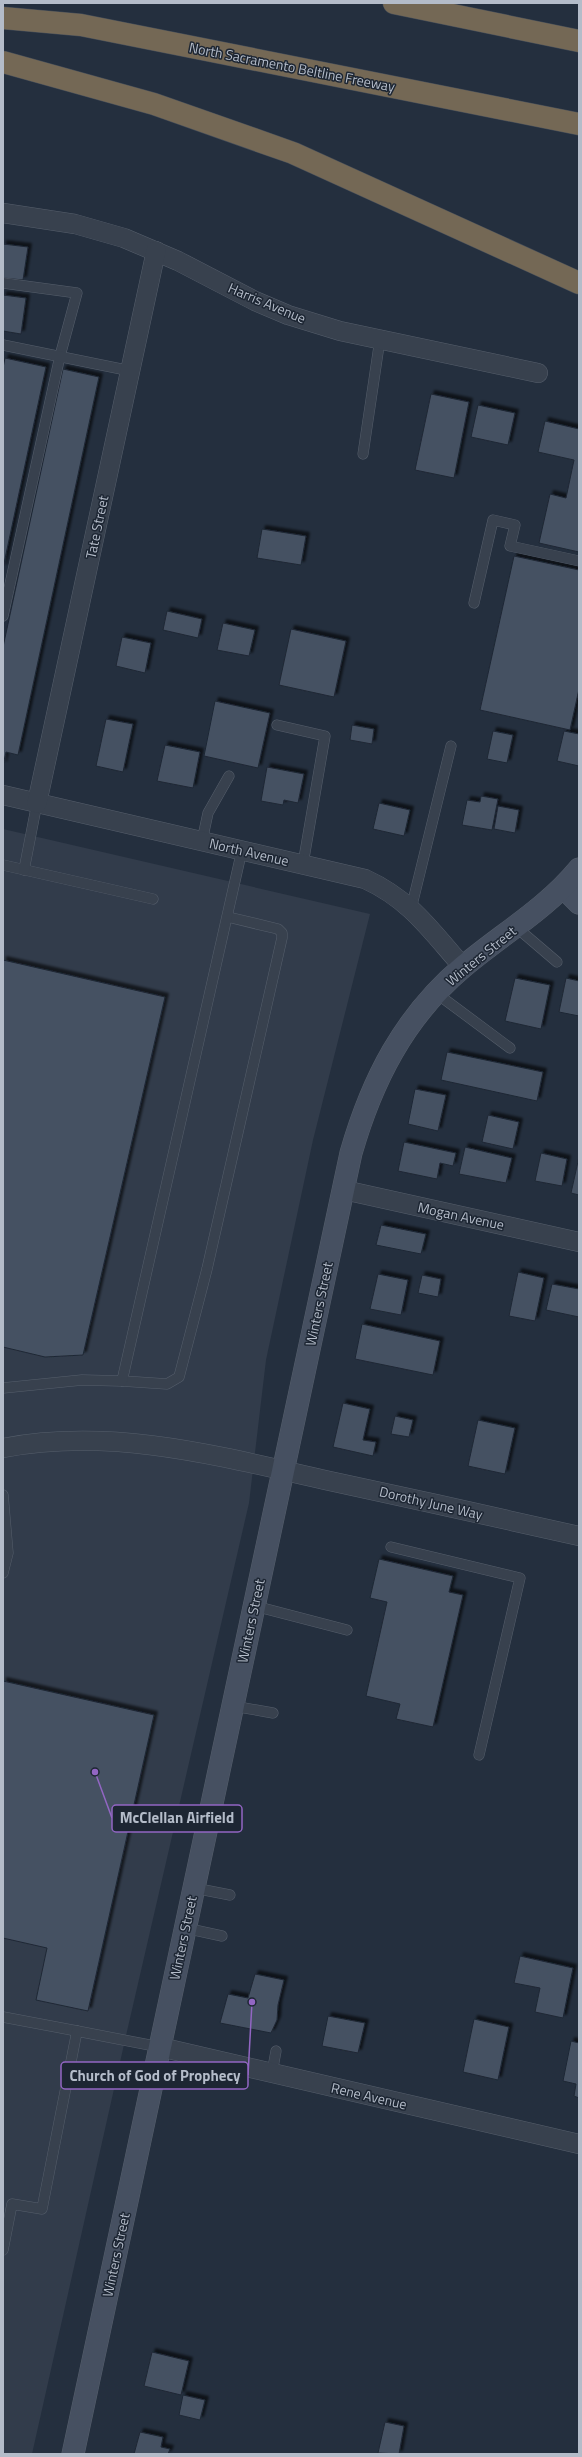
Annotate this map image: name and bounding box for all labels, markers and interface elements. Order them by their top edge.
street label: North Sacramento Beltline Freeway [187,36,397,97]
street label: Harris Avenue [225,277,309,328]
street label: Tate Street [80,493,113,561]
street label: North Avenue [207,832,291,871]
street label: Winters Street [441,921,521,991]
street label: Mogan Avenue [416,1196,506,1235]
street label: Winters Street [299,1260,338,1348]
street label: Dorothy June Way [377,1480,485,1525]
street label: Winters Street [231,1577,270,1665]
callout: McClellan Airfield [112,1805,242,1832]
text: McClellan Airfield [120,1806,234,1829]
street label: Winters Street [163,1894,202,1982]
callout: Church of God of Prophecy [61,2062,248,2089]
text: Church of God of Prophecy [69,2064,241,2087]
street label: Rene Avenue [329,2077,409,2114]
street label: Winters Street [96,2211,135,2299]

